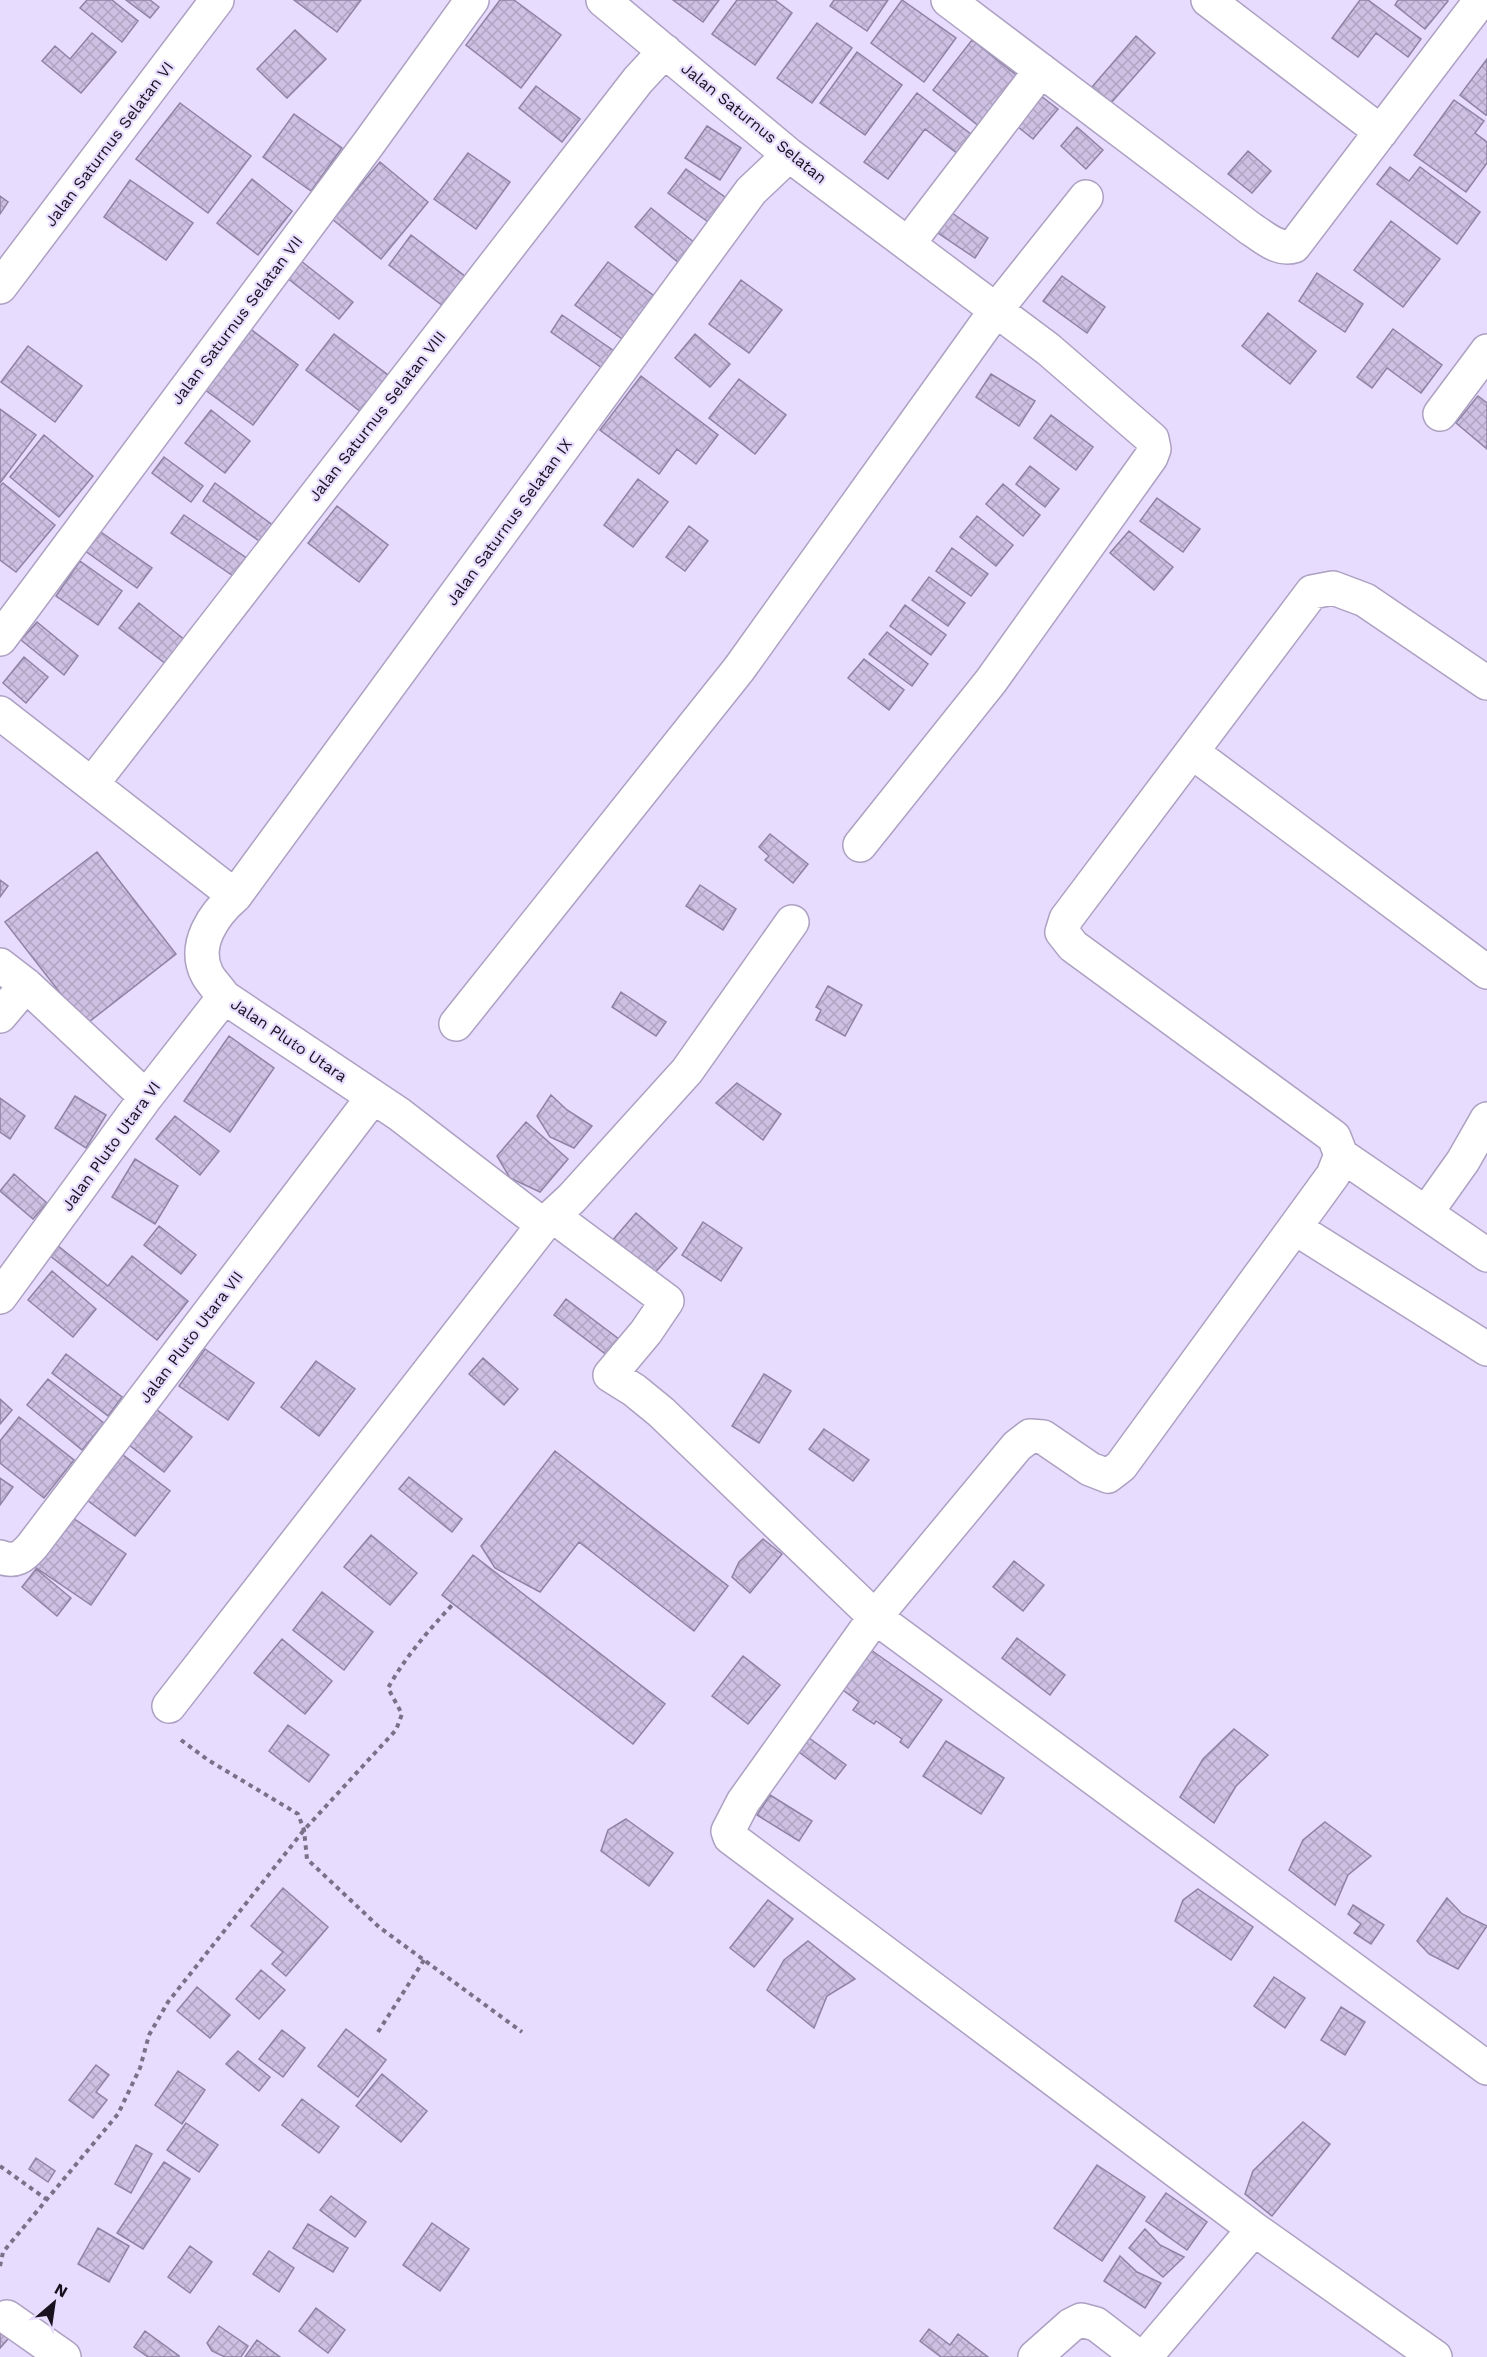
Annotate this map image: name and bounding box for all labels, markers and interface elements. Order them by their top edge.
street label: Jalan Saturnus Selatan VI [41,58,177,230]
street label: Jalan Saturnus Selatan [677,58,831,188]
street label: Jalan Saturnus Selatan VII [167,232,307,408]
street label: Jalan Saturnus Selatan VIII [305,327,449,505]
street label: Jalan Saturnus Selatan IX [442,435,576,609]
street label: Jalan Pluto Utara [227,994,351,1086]
street label: Jalan Pluto Utara VI [58,1078,164,1214]
street label: Jalan Pluto Utara VII [135,1267,247,1407]
north arrow [24,2273,84,2333]
text: N [51,2279,71,2302]

